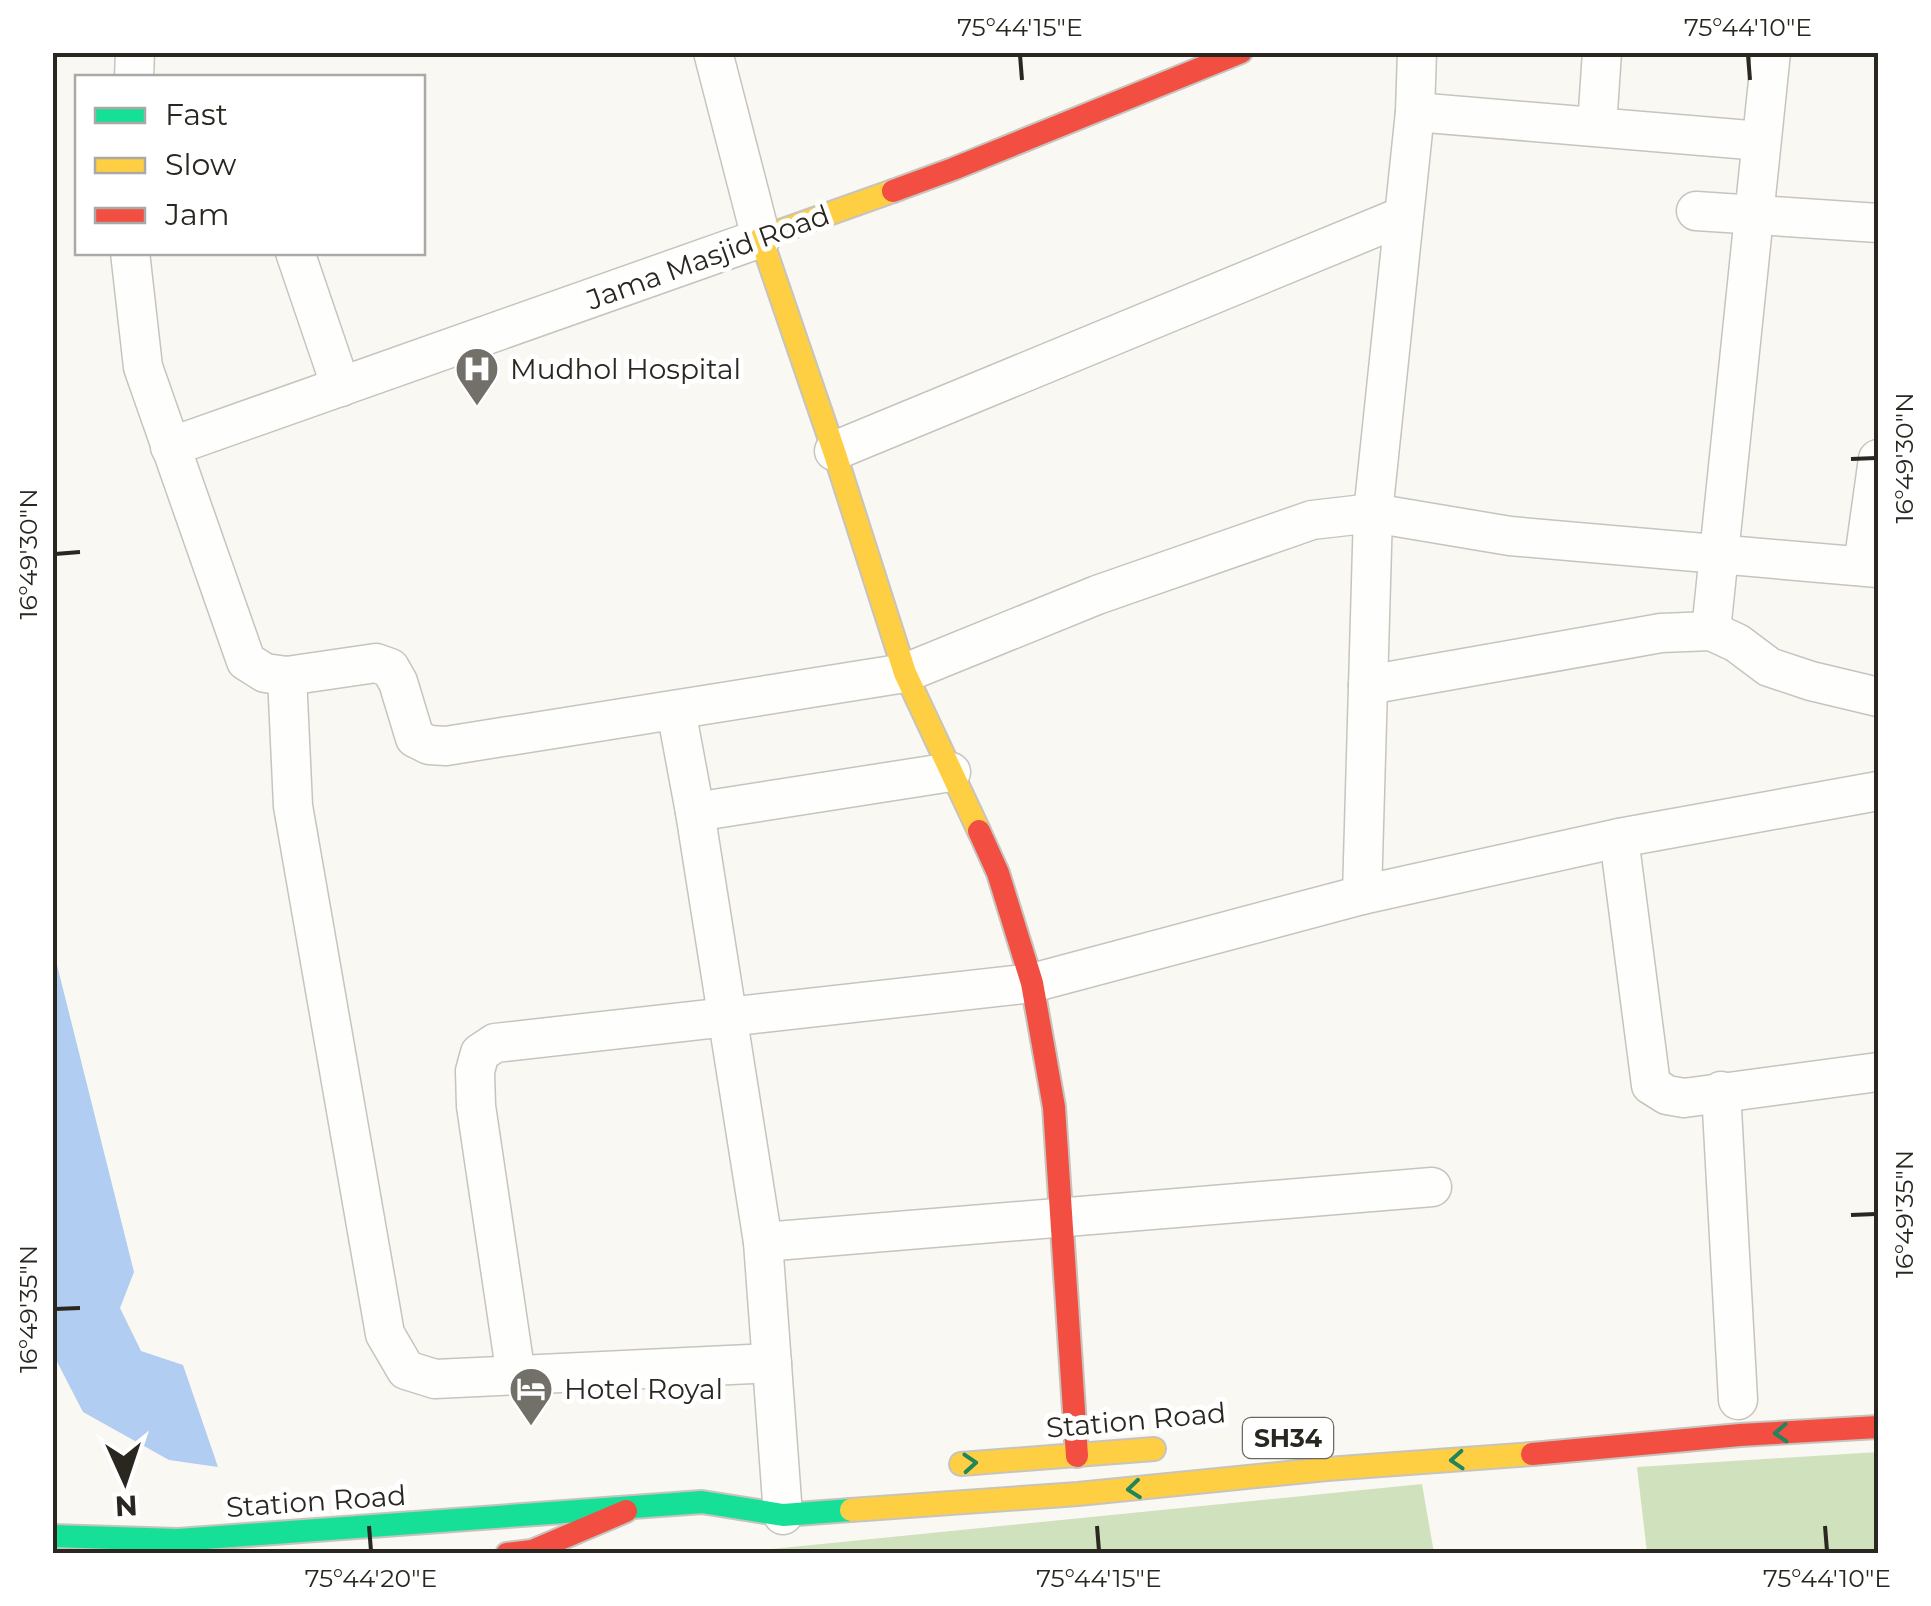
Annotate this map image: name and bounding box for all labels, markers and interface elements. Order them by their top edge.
text: 75°44'15"E [957,12,1083,42]
text: 75°44'10"E [1684,12,1812,42]
legend [75,75,425,255]
text: Fast [165,96,228,133]
text: Slow [165,146,237,183]
text: Jam [164,196,230,233]
street label: Jama Masjid Road [581,197,834,317]
hospital icon: Mudhol Hospital [454,346,500,407]
place label: Mudhol Hospital [510,352,741,386]
text: 16°49'30"N [1889,393,1919,523]
text: 16°49'30"N [13,489,43,619]
text: 16°49'35"N [1889,1150,1919,1278]
text: 16°49'35"N [13,1245,43,1373]
hotel icon: Hotel Royal [508,1366,554,1427]
place label: Hotel Royal [564,1372,723,1406]
street label: Station Road [1045,1395,1227,1445]
road number: SH34 [1243,1418,1333,1458]
one-way arrow [1773,1422,1789,1443]
north arrow [75,1431,175,1531]
one-way arrow [1449,1448,1465,1470]
one-way arrow [963,1453,979,1475]
one-way arrow [1125,1477,1141,1499]
street label: Station Road [225,1478,407,1524]
text: N [114,1488,138,1524]
text: 75°44'20"E [305,1563,437,1593]
text: 75°44'15"E [1036,1563,1162,1593]
text: 75°44'10"E [1763,1563,1891,1593]

